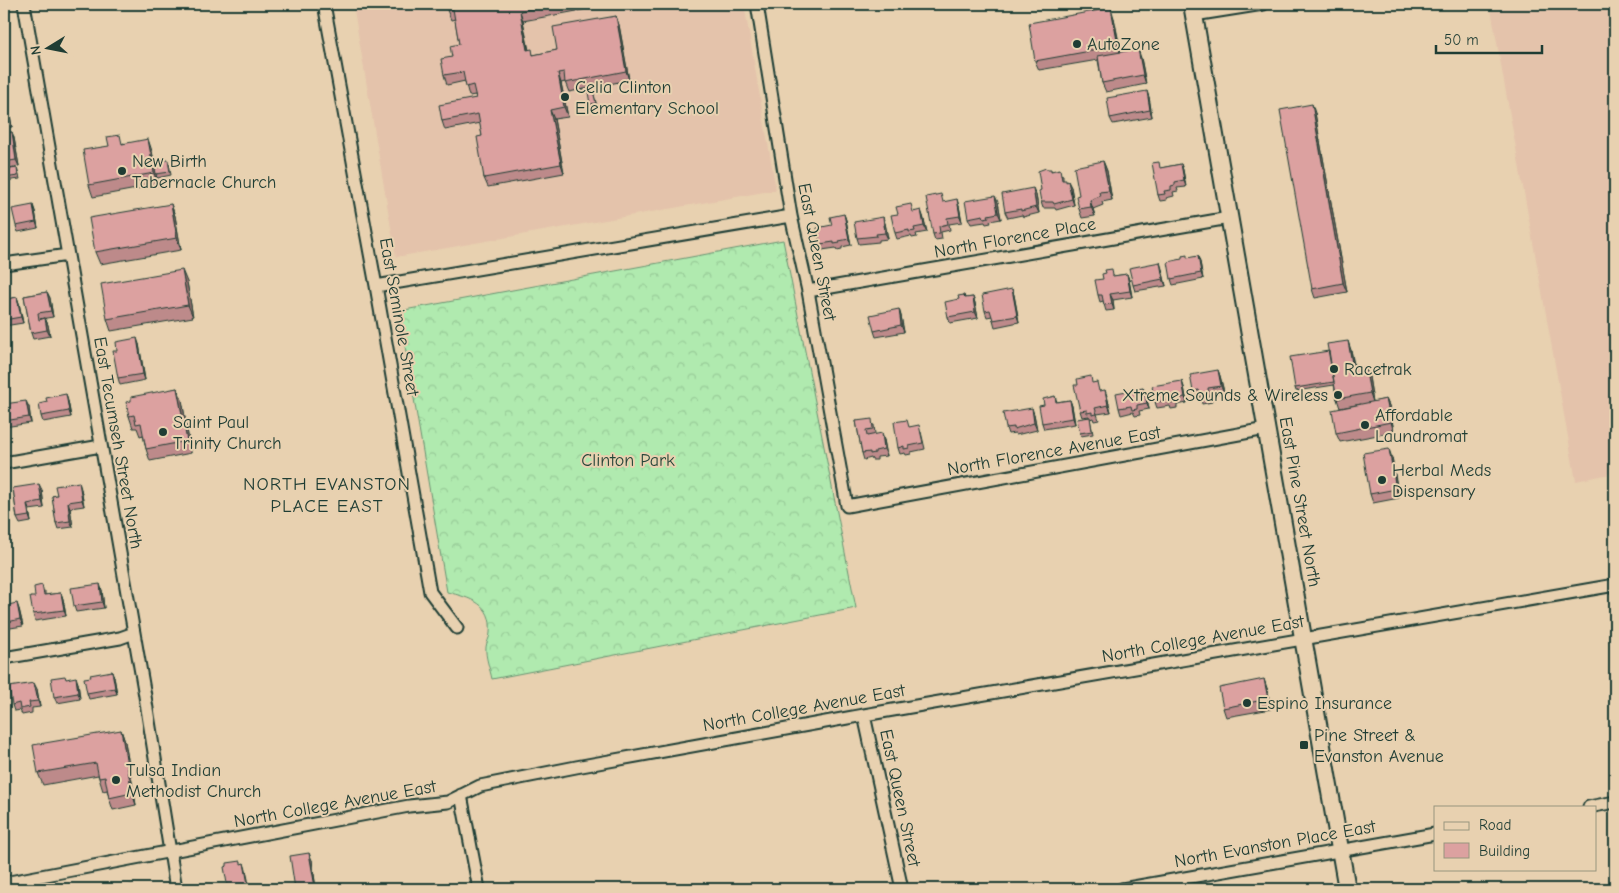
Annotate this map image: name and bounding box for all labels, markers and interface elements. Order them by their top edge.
north arrow [22,22,72,72]
scale bar [1436,22,1543,54]
text: 50 m [1444,31,1479,49]
place label: AutoZone [1087,34,1160,55]
marker: AutoZone [1071,38,1083,50]
text: N [27,44,45,56]
place label: Celia Clinton Elementary School [575,77,719,119]
marker: Celia Clinton Elementary School [559,91,571,103]
place label: New Birth Tabernacle Church [132,151,277,193]
marker: New Birth Tabernacle Church [116,165,128,177]
street label: East Queen Street [793,181,841,323]
street label: North Florence Place [933,213,1097,263]
street label: East Seminole Street [375,236,423,399]
street label: East Tecumseh Street North [89,335,147,551]
place label: Racetrak [1344,359,1412,380]
marker: Racetrak [1328,363,1340,375]
place label: Xtreme Sounds & Wireless [1122,385,1328,406]
marker: Xtreme Sounds & Wireless [1332,389,1344,401]
place label: Affordable Laundromat [1375,405,1468,447]
place label: Saint Paul Trinity Church [173,412,282,454]
street label: East Pine Street North [1275,415,1325,589]
marker: Affordable Laundromat [1359,419,1371,431]
street label: North Florence Avenue East [946,422,1163,480]
marker: Saint Paul Trinity Church [157,426,169,438]
park label: Clinton Park [581,450,675,471]
place label: Herbal Meds Dispensary [1392,460,1491,502]
district label: NORTH EVANSTON PLACE EAST [243,473,411,517]
marker: Herbal Meds Dispensary [1376,474,1388,486]
street label: North College Avenue East [1100,611,1307,667]
street label: North College Avenue East [701,680,908,736]
place label: Espino Insurance [1257,693,1392,714]
marker: Espino Insurance [1241,697,1253,709]
place label: Pine Street & Evanston Avenue [1314,725,1444,767]
street label: East Queen Street [875,727,925,869]
marker: Pine Street & Evanston Avenue [1298,739,1310,751]
place label: Tulsa Indian Methodist Church [126,760,262,802]
marker: Tulsa Indian Methodist Church [110,774,122,786]
street label: North College Avenue East [232,776,439,832]
legend [1434,806,1596,870]
street label: North Evanston Place East [1173,816,1378,872]
text: Road [1479,816,1511,834]
text: Building [1479,842,1530,860]

